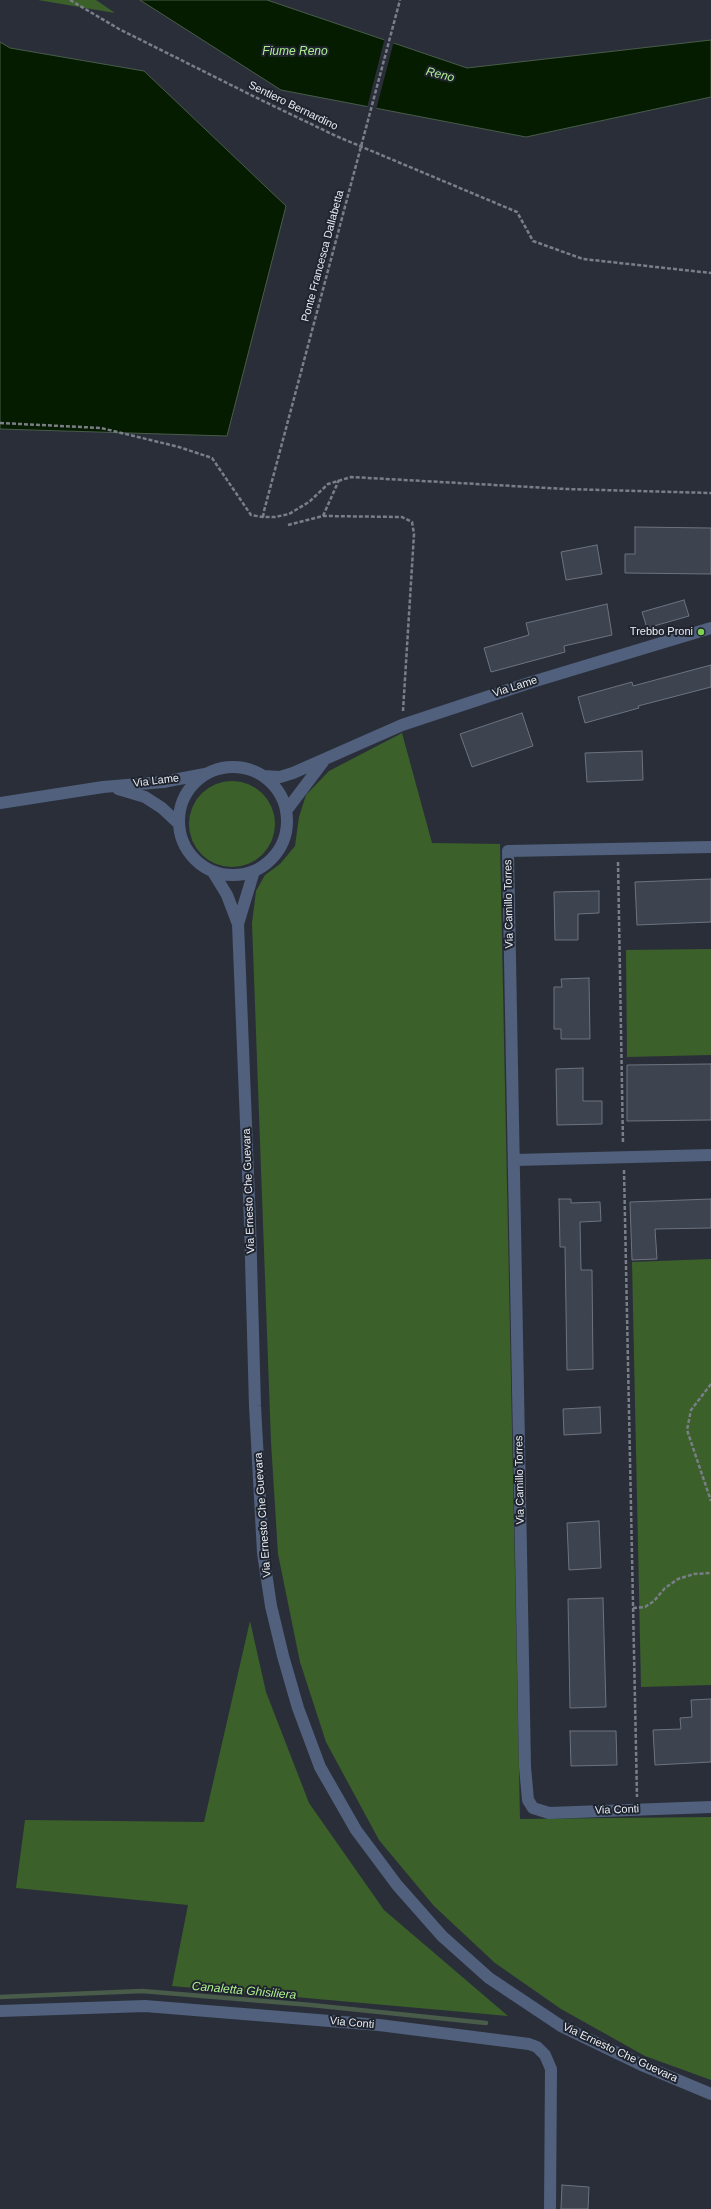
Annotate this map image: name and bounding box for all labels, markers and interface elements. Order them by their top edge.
water label: Fiume Reno [262,45,328,59]
water label: Reno [424,65,456,85]
street label: Sentiero Bernardino [246,79,340,133]
street label: Ponte Francesca Dallabetta [299,189,347,323]
place label: Trebbo Proni [630,625,693,639]
marker: Trebbo Proni [696,627,706,637]
street label: Via Lame [491,674,539,700]
street label: Via Lame [132,772,180,790]
street label: Via Camillo Torres [502,859,516,949]
street label: Via Ernesto Che Guevara [240,1128,258,1254]
street label: Via Camillo Torres [513,1435,527,1525]
street label: Via Ernesto Che Guevara [252,1452,274,1578]
street label: Via Conti [595,1803,639,1817]
water label: Canaletta Ghisiliera [191,1979,297,2003]
street label: Via Conti [329,2014,375,2032]
street label: Via Ernesto Che Guevara [561,2021,679,2085]

